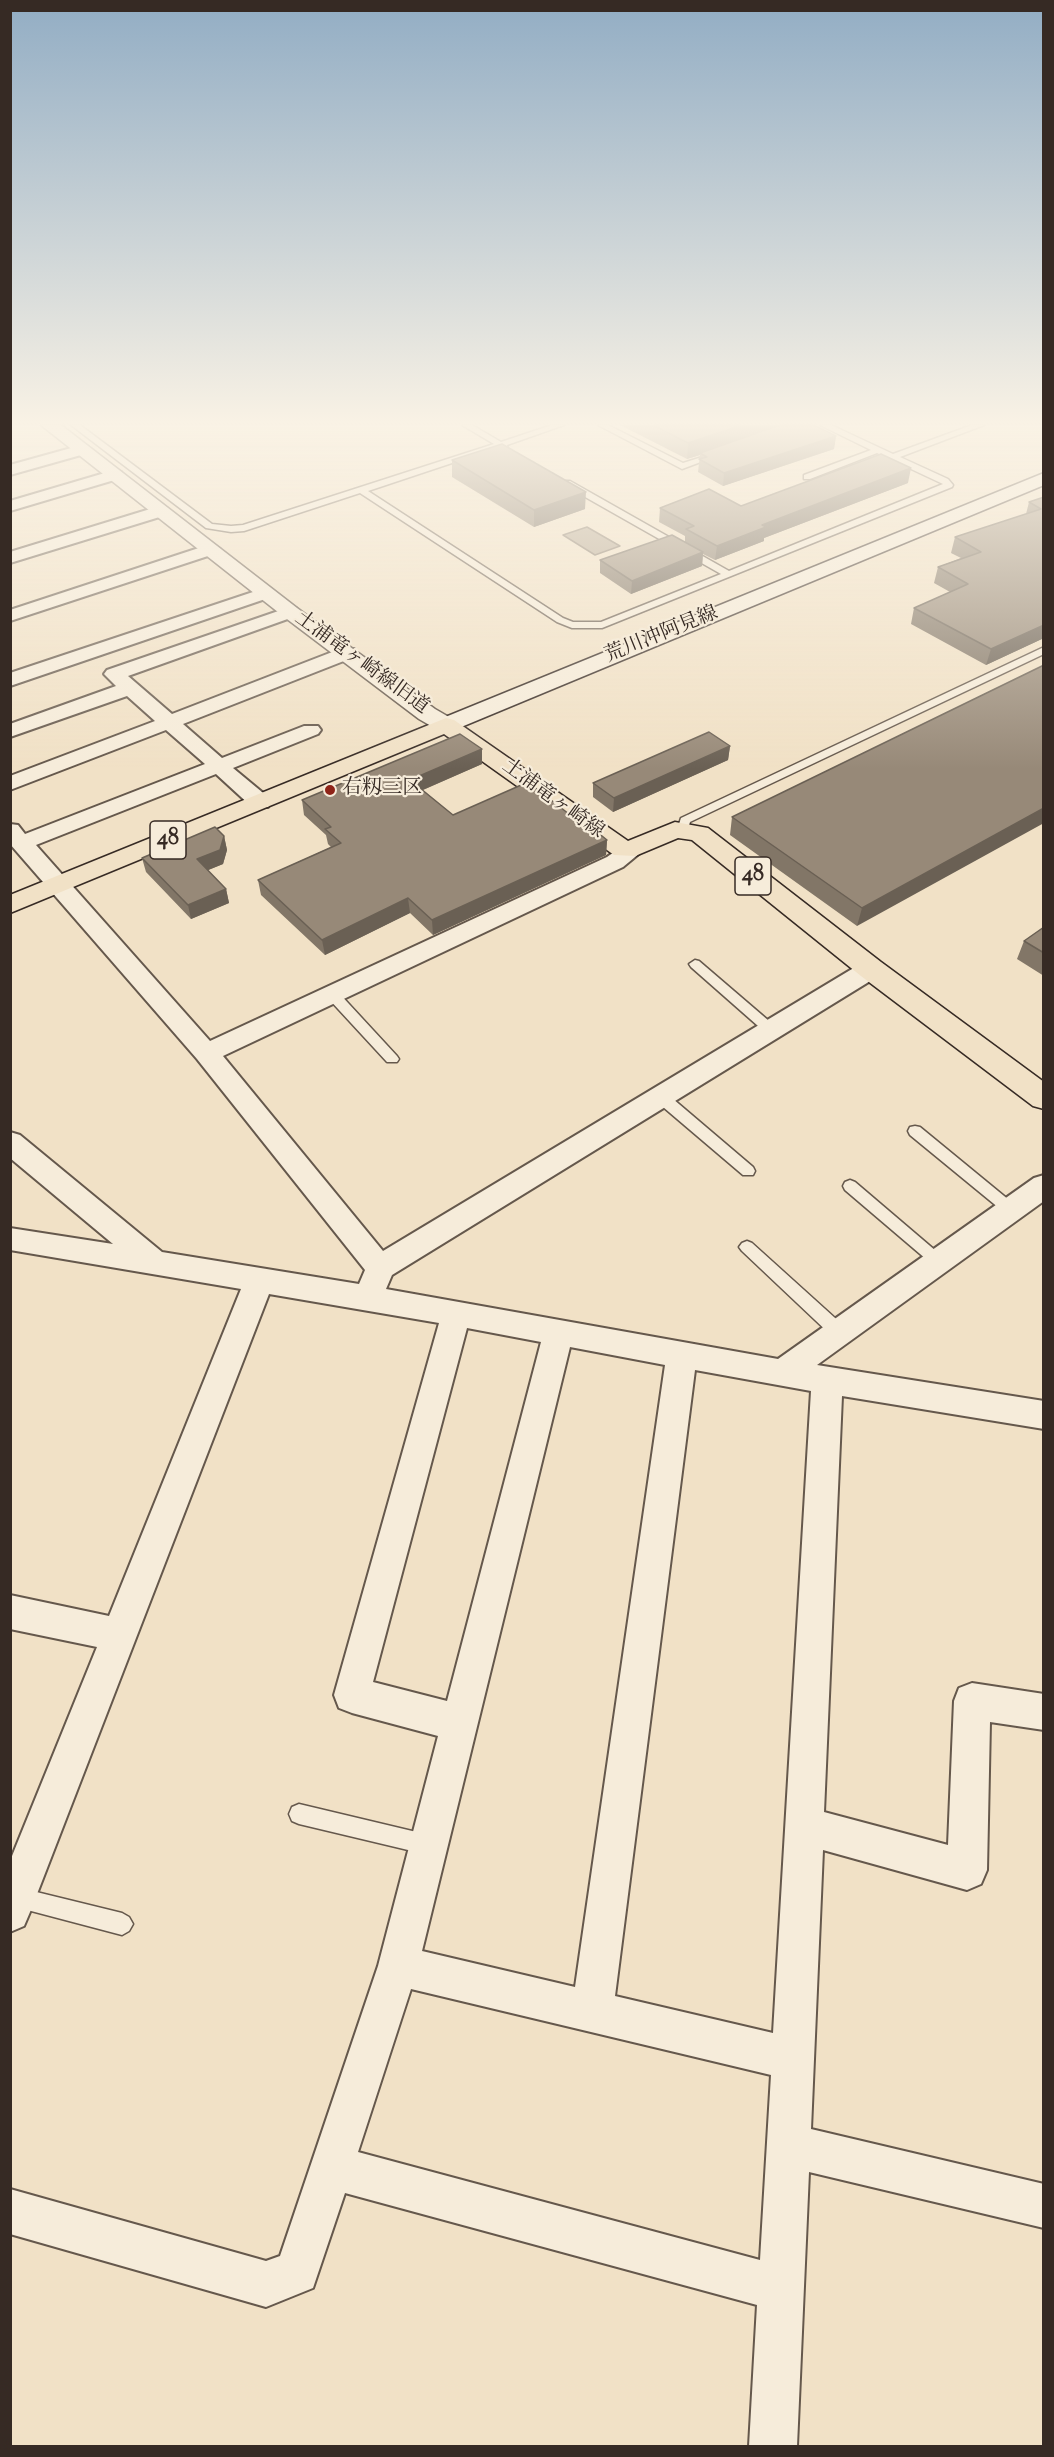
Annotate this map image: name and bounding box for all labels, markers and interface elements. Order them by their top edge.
street label: 荒川沖阿見線 [602,602,722,670]
street label: 土浦竜ヶ崎線旧道 [289,607,433,721]
street label: 土浦竜ヶ崎線 [496,755,608,845]
place label: 右籾三区 [342,778,422,802]
marker: 右籾三区 [323,783,337,797]
road number: 48 [150,821,186,859]
road number: 48 [735,857,771,895]

